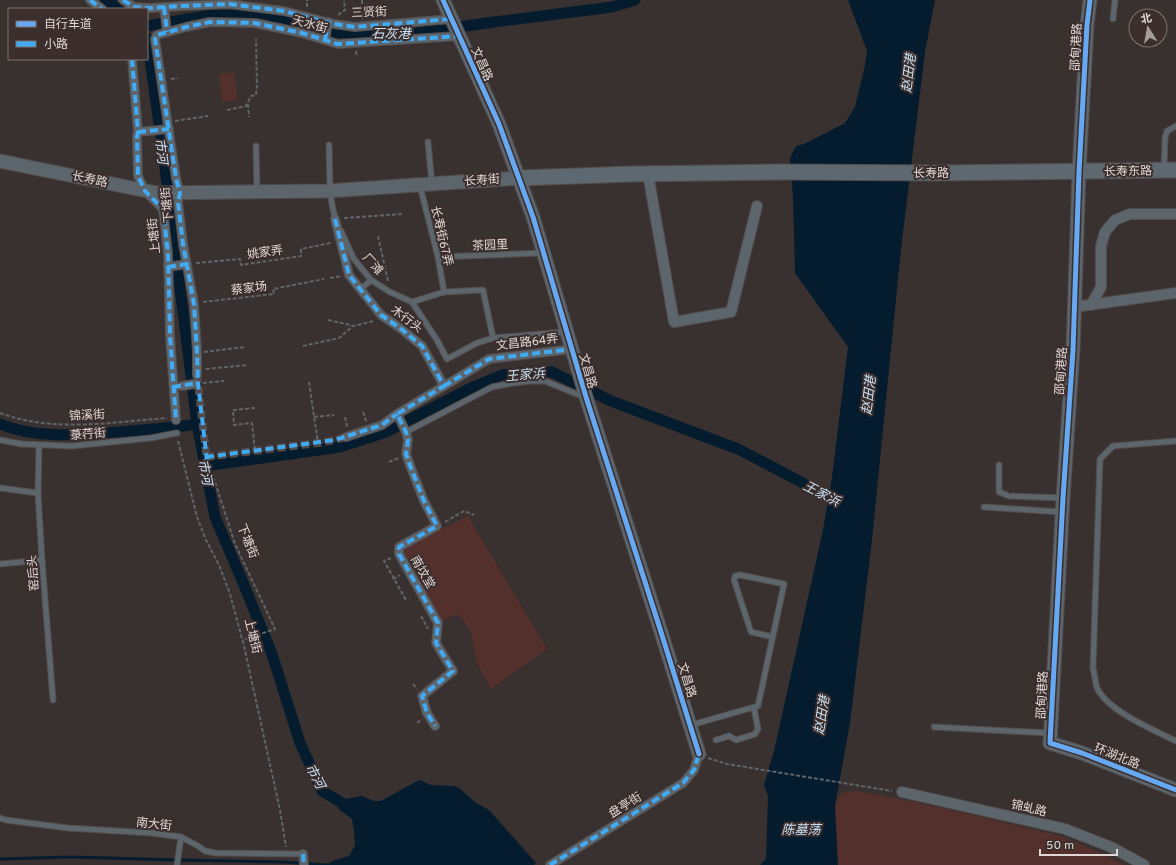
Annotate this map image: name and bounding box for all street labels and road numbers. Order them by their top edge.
street label: 三贤街 [351,4,387,22]
street label: 天水街 [290,13,329,37]
street label: 邵甸港路 [1068,23,1086,71]
street label: 文昌路 [466,45,496,84]
street label: 长寿东路 [1104,164,1152,180]
street label: 长寿路 [913,166,949,182]
street label: 长寿路 [71,168,109,192]
street label: 长寿街 [464,172,501,190]
street label: 下塘街 [158,186,178,224]
street label: 长寿街67弄 [426,205,456,268]
street label: 上塘街 [145,217,165,255]
street label: 茶园里 [472,237,508,255]
street label: 姚家弄 [246,243,284,263]
street label: 厂滩 [358,250,386,279]
street label: 蔡家场 [230,279,268,299]
street label: 木行头 [387,303,426,337]
street label: 文昌路64弄 [495,331,559,355]
street label: 邵甸港路 [1052,347,1072,396]
street label: 文昌路 [574,352,600,391]
street label: 锦溪街 [69,407,105,425]
street label: 菉荇街 [69,425,107,445]
street label: 下塘街 [233,522,261,561]
street label: 南坟堂 [406,553,438,592]
street label: 窑后头 [25,554,43,591]
street label: 上塘街 [240,617,264,656]
street label: 文昌路 [673,661,699,700]
street label: 邵甸港路 [1034,671,1052,719]
street label: 环湖北路 [1091,741,1142,773]
street label: 盘亭街 [606,790,645,822]
street label: 锦虬路 [1009,797,1048,821]
street label: 南大街 [135,815,173,835]

